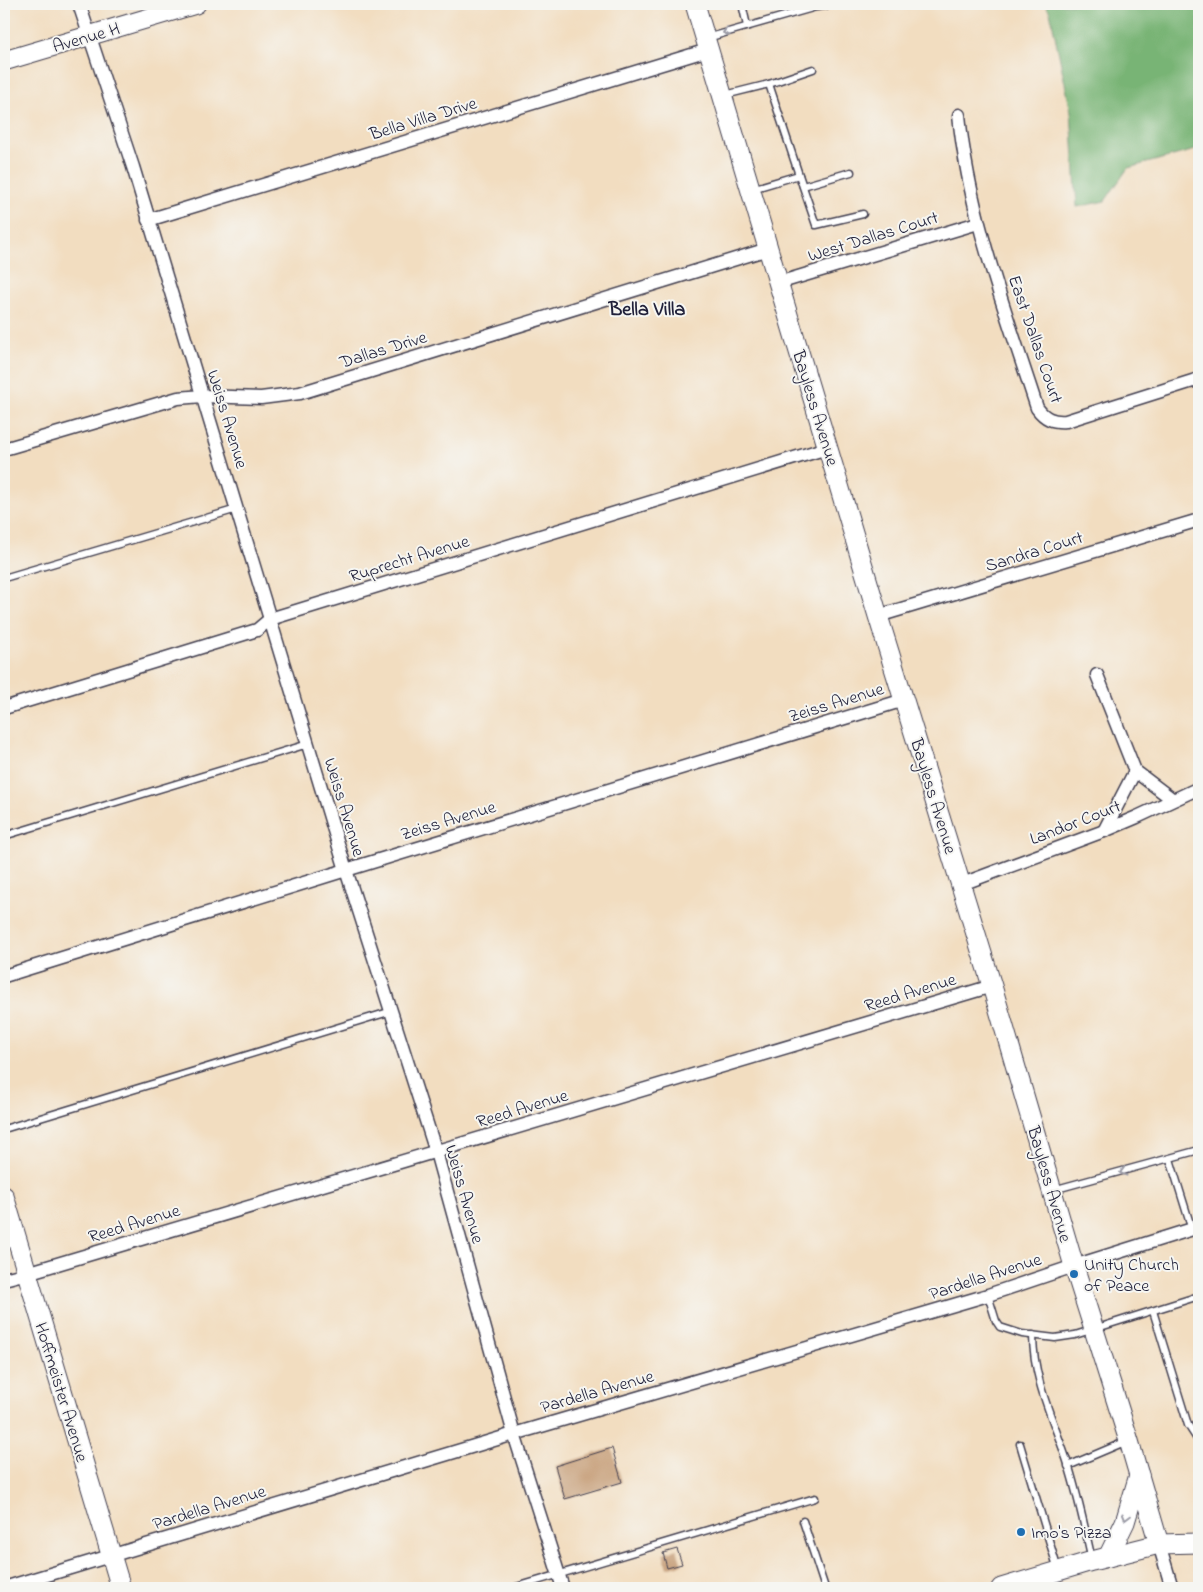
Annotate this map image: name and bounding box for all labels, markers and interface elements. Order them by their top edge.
street label: Avenue H [50,17,123,61]
one-way arrow [722,27,731,37]
street label: Bella Villa Drive [366,91,481,149]
street label: West Dallas Court [805,206,942,270]
street label: East Dallas Court [1000,272,1068,407]
district label: Bella Villa [608,296,685,325]
street label: Dallas Drive [336,325,431,377]
street label: Bayless Avenue [784,347,844,470]
street label: Weiss Avenue [199,367,254,473]
street label: Sandra Court [982,526,1087,580]
street label: Ruprecht Avenue [346,529,474,591]
street label: Zeiss Avenue [786,677,888,731]
street label: Bayless Avenue [902,735,962,858]
street label: Weiss Avenue [316,755,371,861]
street label: Zeiss Avenue [398,795,500,849]
street label: Landor Court [1026,795,1125,853]
street label: Reed Avenue [862,967,960,1020]
street label: Reed Avenue [474,1083,572,1136]
street label: Bayless Avenue [1019,1123,1077,1247]
street label: Weiss Avenue [437,1142,490,1248]
one-way arrow [1120,1166,1128,1176]
street label: Reed Avenue [86,1198,184,1251]
street label: Pardella Avenue [926,1247,1046,1308]
place label: Unity Church of Peace [1084,1253,1179,1300]
marker: Unity Church of Peace [1068,1268,1080,1280]
street label: Hoffmeister Avenue [27,1320,94,1466]
street label: Pardella Avenue [538,1364,658,1422]
street label: Pardella Avenue [150,1479,270,1538]
one-way arrow [1121,1513,1131,1521]
place label: Imo's Pizza [1031,1521,1111,1547]
marker: Imo's Pizza [1015,1526,1027,1538]

